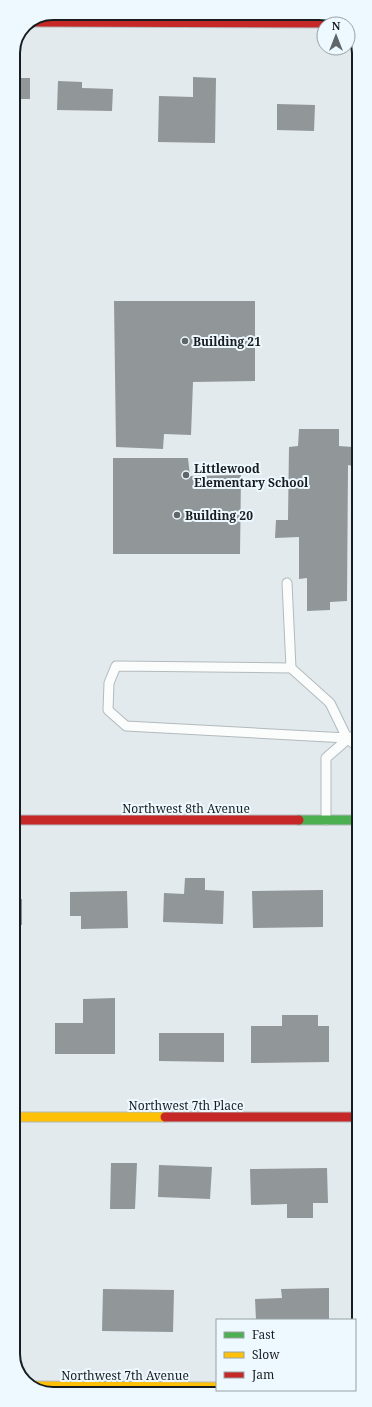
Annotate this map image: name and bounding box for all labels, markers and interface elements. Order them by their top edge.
north arrow [316,16,356,56]
text: N [332,18,341,33]
place label: Building 21 [193,333,261,350]
marker: Building 21 [180,336,190,346]
place label: Littlewood Elementary School [194,460,309,491]
marker: Littlewood Elementary School [181,470,191,480]
place label: Building 20 [185,507,253,524]
marker: Building 20 [172,510,182,520]
street label: Northwest 8th Avenue [122,800,250,817]
street label: Northwest 7th Place [129,1097,243,1114]
legend [216,1319,356,1391]
text: Fast [252,1326,275,1343]
text: Slow [252,1346,280,1363]
text: Jam [251,1366,274,1383]
street label: Northwest 7th Avenue [61,1367,189,1384]

